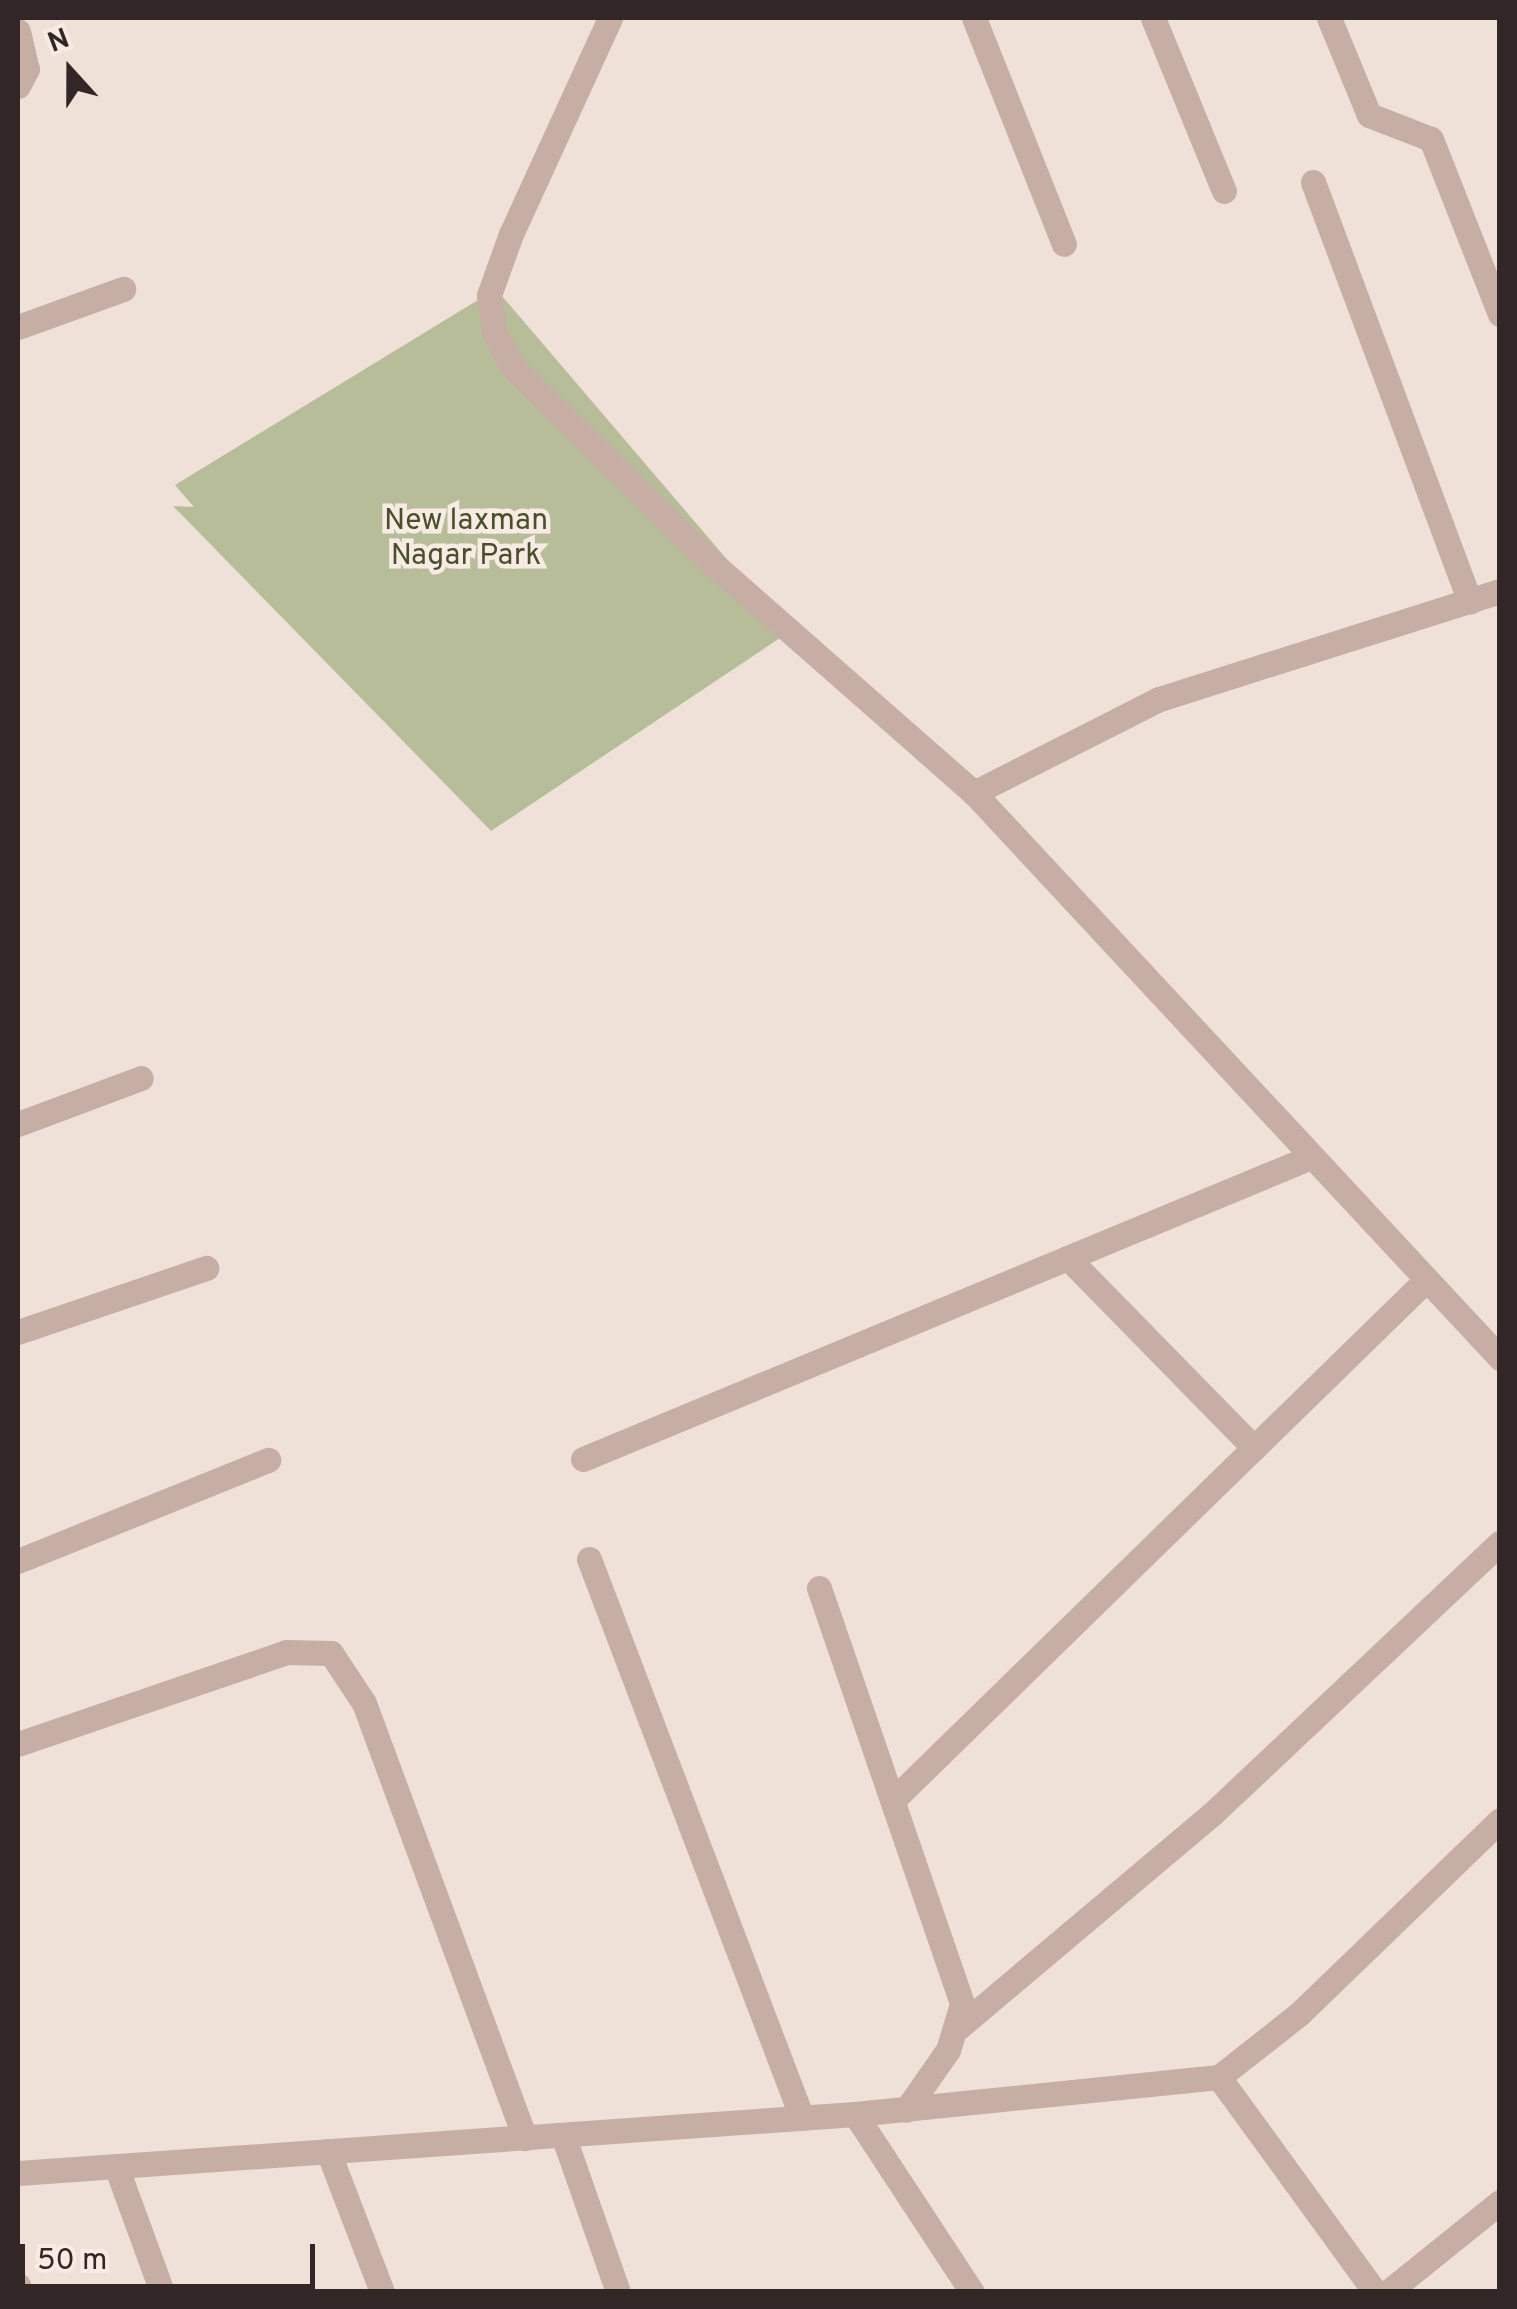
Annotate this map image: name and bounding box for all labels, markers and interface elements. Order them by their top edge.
north arrow [20,20,120,120]
text: N [43,22,75,62]
park label: New laxman Nagar Park [384,504,548,574]
scale bar [25,2224,320,2286]
text: 50 m [37,2243,107,2280]

